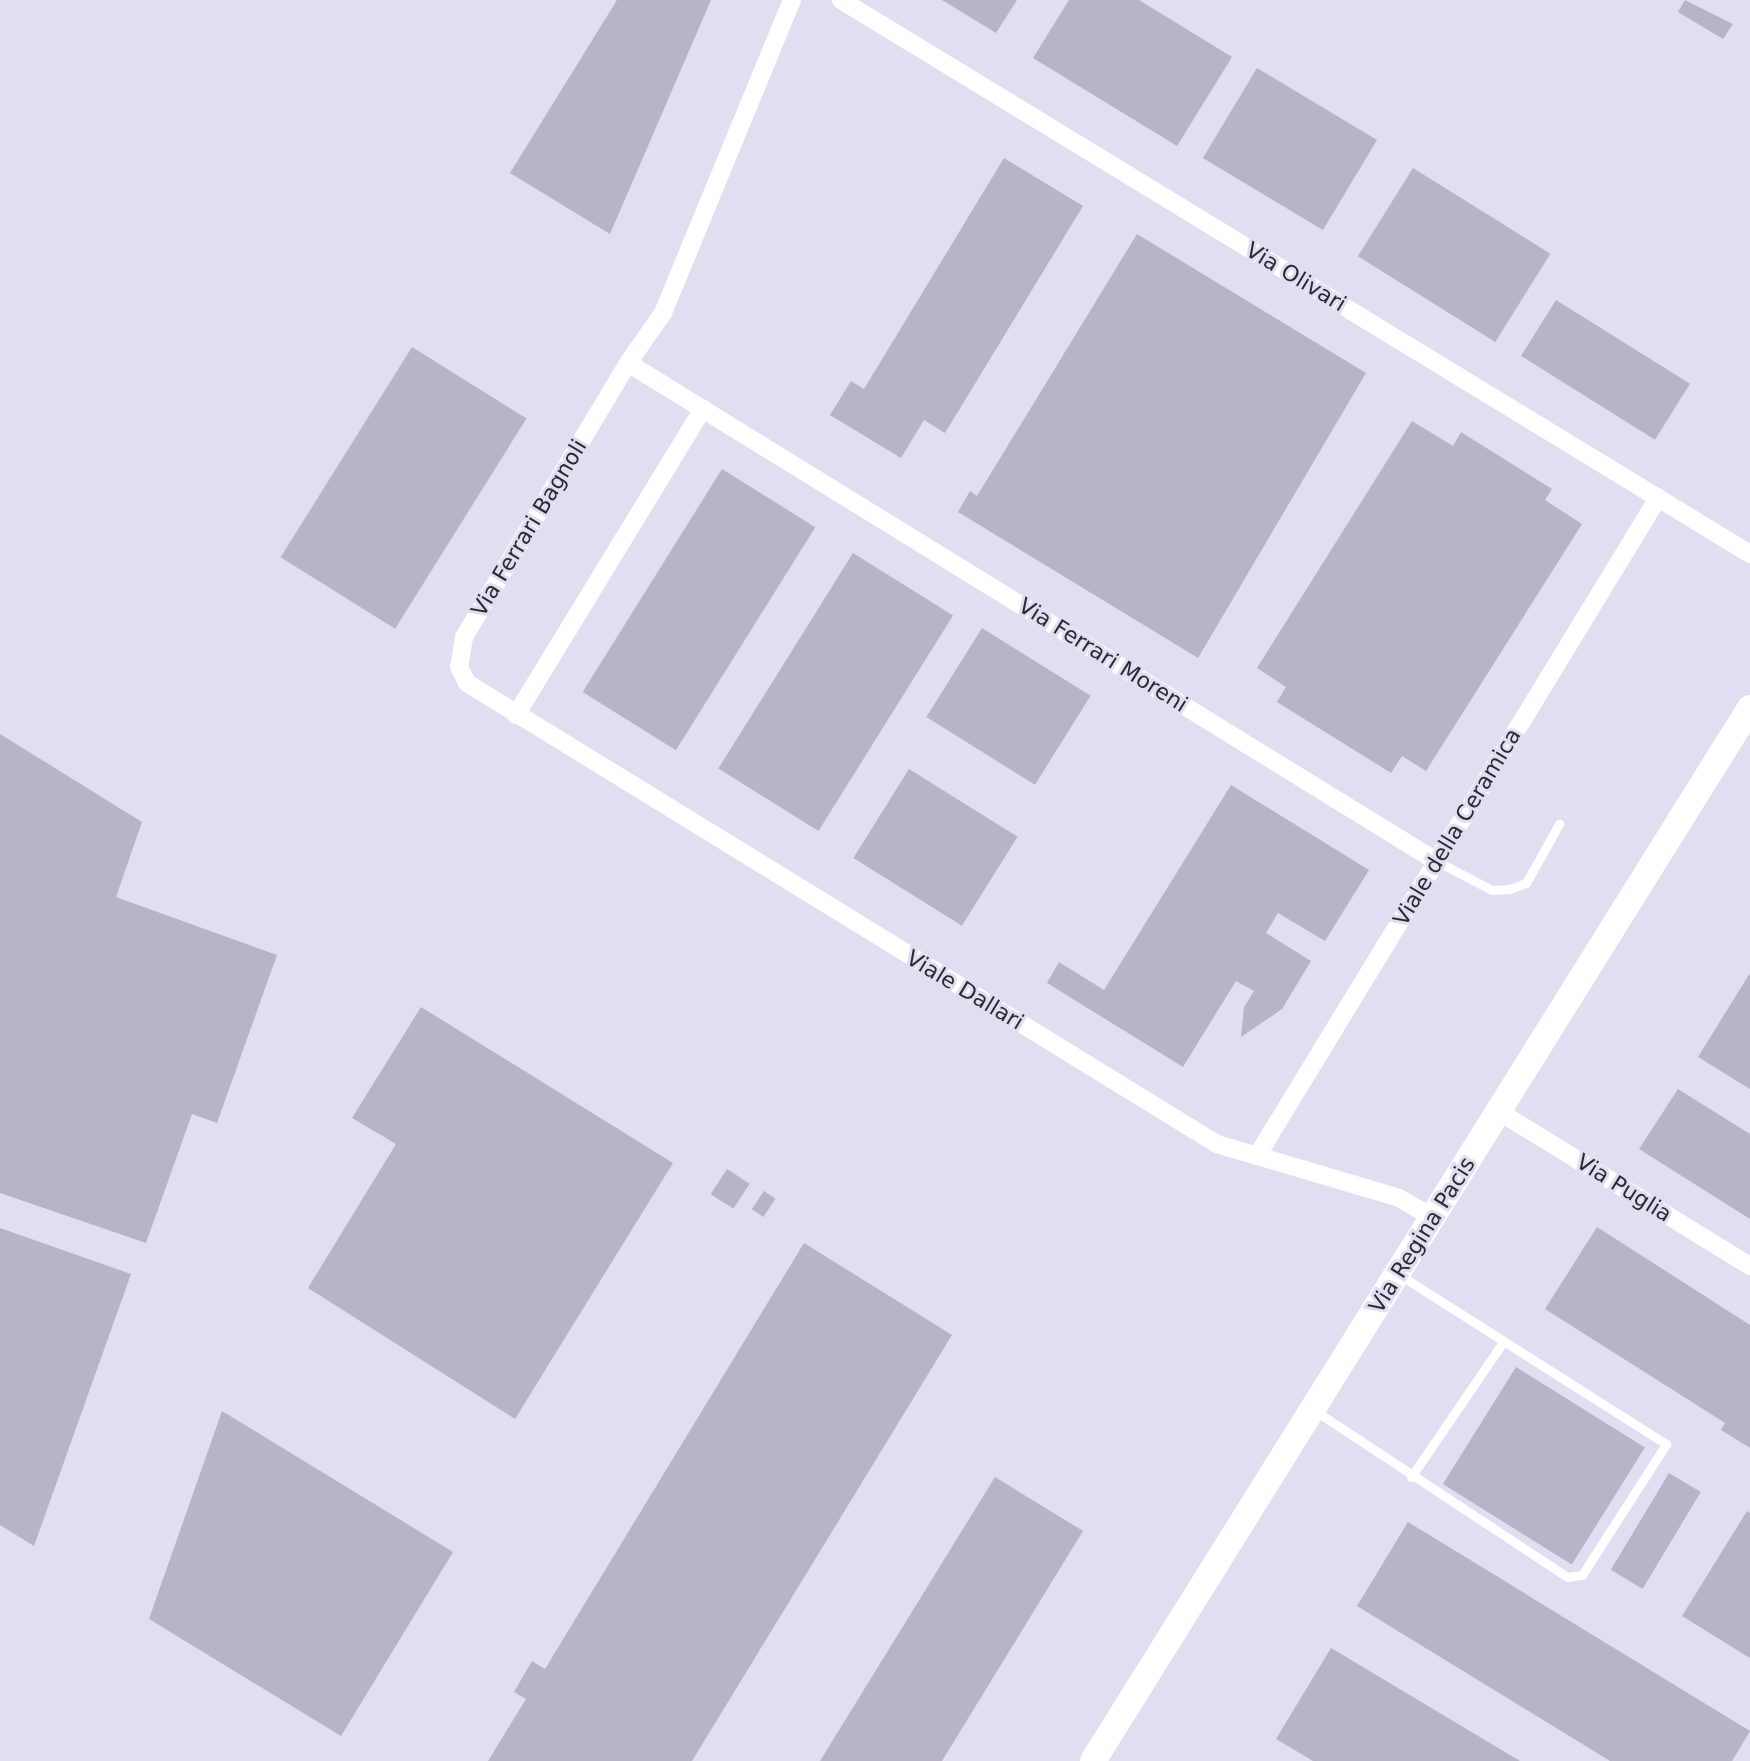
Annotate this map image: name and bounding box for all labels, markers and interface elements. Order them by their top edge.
street label: Via Olivari [1241,237,1351,317]
street label: Via Ferrari Bagnoli [466,435,592,621]
street label: Via Ferrari Moreni [1014,592,1192,718]
street label: Viale della Ceramica [1388,724,1526,930]
street label: Viale Dallari [902,945,1028,1035]
street label: Via Puglia [1571,1148,1677,1228]
street label: Via Regina Pacis [1363,1152,1481,1318]

